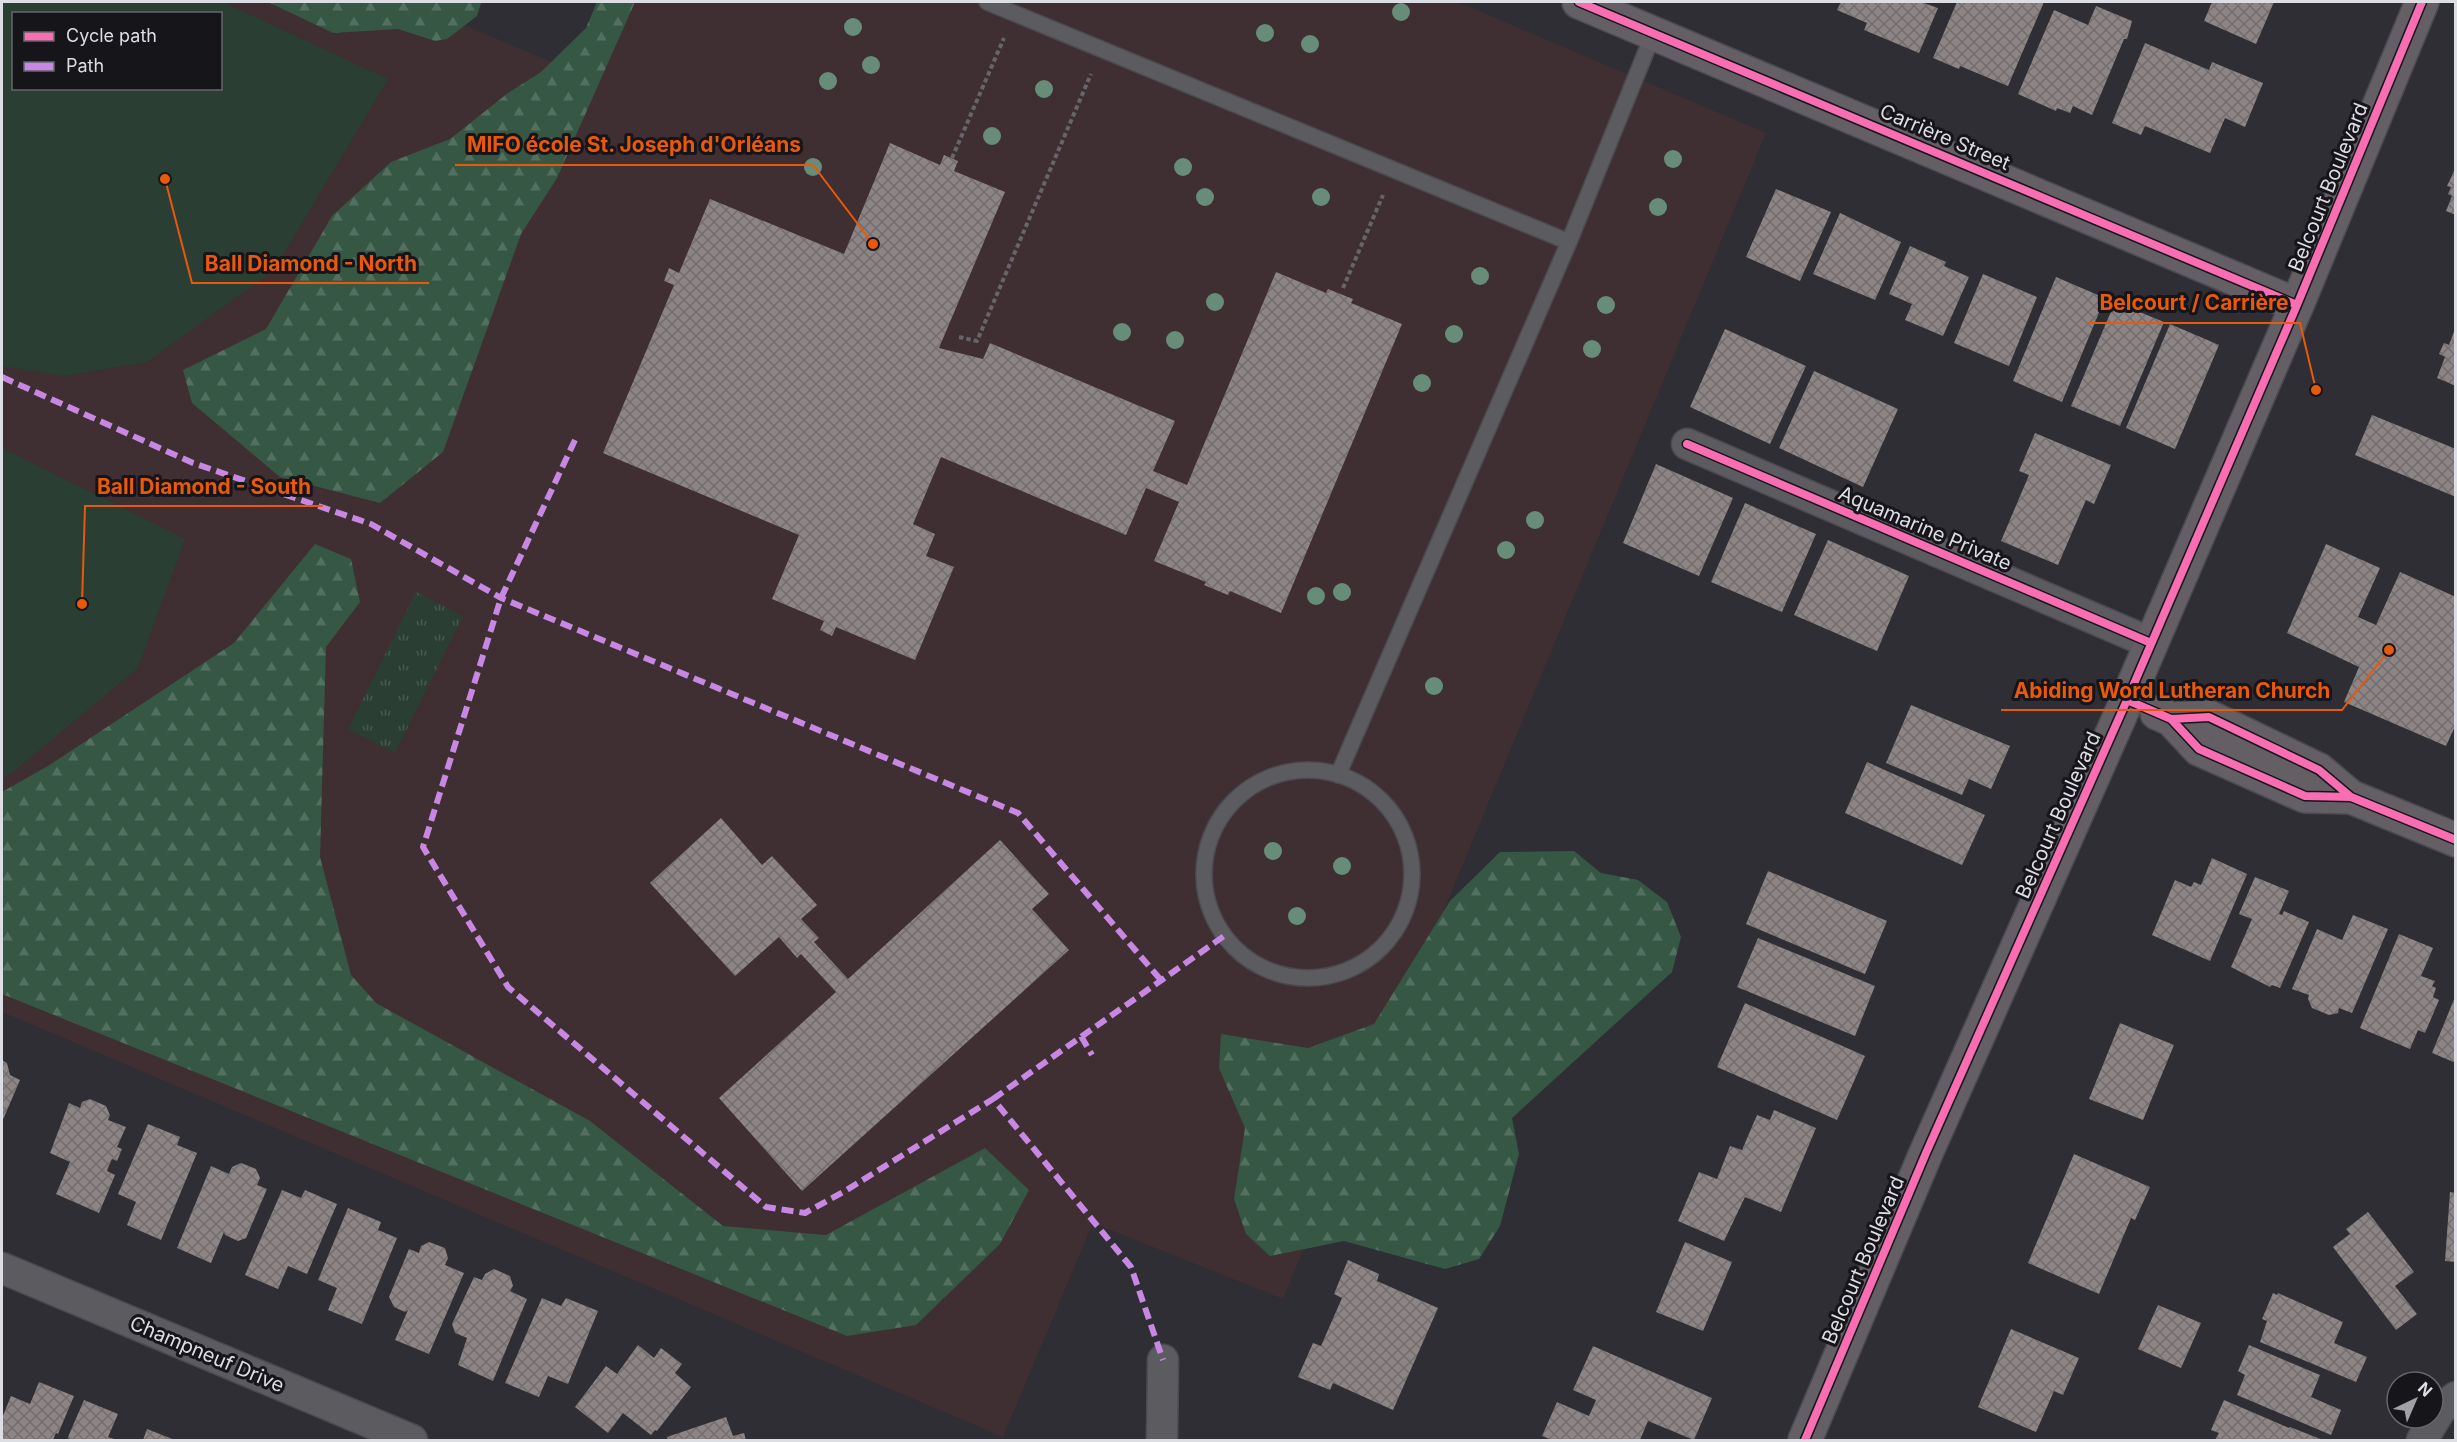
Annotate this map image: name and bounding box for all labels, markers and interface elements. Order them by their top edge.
legend [12,12,222,90]
text: Cycle path [66,25,157,46]
text: Path [66,55,104,76]
street label: Carrière Street [1876,99,2014,175]
street label: Belcourt Boulevard [2283,99,2373,275]
callout: MIFO école St. Joseph d'Orléans [455,126,813,165]
text: MIFO école St. Joseph d'Orléans [467,132,801,157]
callout: Ball Diamond - North [192,244,429,283]
text: Ball Diamond - North [205,251,417,276]
callout: Belcourt / Carrière [2087,284,2300,323]
text: Belcourt / Carrière [2099,290,2289,315]
callout: Ball Diamond - South [85,467,323,506]
text: Ball Diamond - South [97,474,311,499]
street label: Aquamarine Private [1835,481,2015,575]
callout: Abiding Word Lutheran Church [2001,671,2342,710]
text: Abiding Word Lutheran Church [2014,678,2330,703]
street label: Belcourt Boulevard [2010,728,2106,902]
street label: Belcourt Boulevard [1817,1173,1909,1347]
street label: Champneuf Drive [126,1311,288,1397]
north arrow [2385,1370,2445,1430]
text: N [2414,1378,2437,1401]

